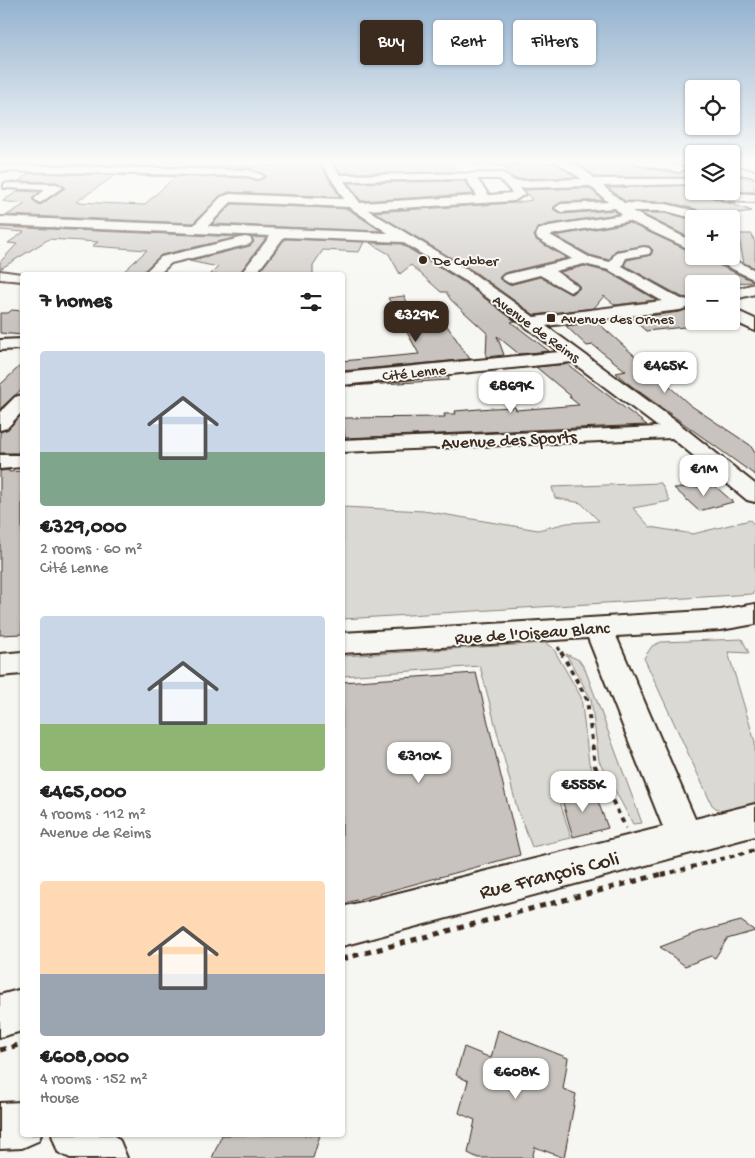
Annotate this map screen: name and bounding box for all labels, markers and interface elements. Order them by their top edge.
chip: Buy [360,20,423,65]
chip: Rent [433,20,503,65]
chip: Filters [513,20,596,65]
map controls [685,80,740,330]
button: locate [685,80,740,135]
button: layers [685,145,740,200]
button: + [685,210,740,265]
place label: De Cubber [432,253,500,271]
marker: De Cubber [417,254,429,266]
button: − [685,275,740,330]
icon: filters [297,288,325,316]
text: 7 homes [40,290,112,315]
street label: Avenue de Reims [489,292,583,368]
pin: €329K [381,300,451,343]
text: €329K [395,307,437,326]
place label: Avenue des Ormes [561,311,674,329]
marker: Avenue des Ormes [545,312,557,324]
pin: €465K [630,352,700,394]
text: €465K [644,358,686,377]
street label: Cité Lenne [381,362,447,386]
pin: €869K [476,372,546,414]
text: €869K [489,378,533,397]
icon: home [138,383,228,473]
street label: Avenue des Sports [441,427,579,456]
pin: €1M [680,454,728,497]
text: €1M [690,461,718,480]
text: €329,000 [40,516,127,541]
text: 2 rooms · 60 m² [40,541,142,560]
text: Cité Lenne [40,560,108,579]
street label: Rue de l'Oiseau Blanc [454,619,611,650]
icon: home [138,648,228,738]
pin: €310K [384,742,454,784]
text: €310K [398,748,440,767]
pin: €555K [548,770,618,813]
text: €555K [561,777,605,796]
text: €465,000 [40,781,127,806]
text: 4 rooms · 112 m² [40,806,146,825]
text: Avenue de Reims [40,825,151,844]
street label: Rue François Coli [477,848,622,907]
icon: home [138,913,228,1003]
text: €608,000 [40,1046,129,1071]
pin: €608K [481,1058,551,1100]
text: €608K [494,1064,538,1083]
text: 4 rooms · 152 m² [40,1071,148,1090]
text: House [40,1090,79,1109]

